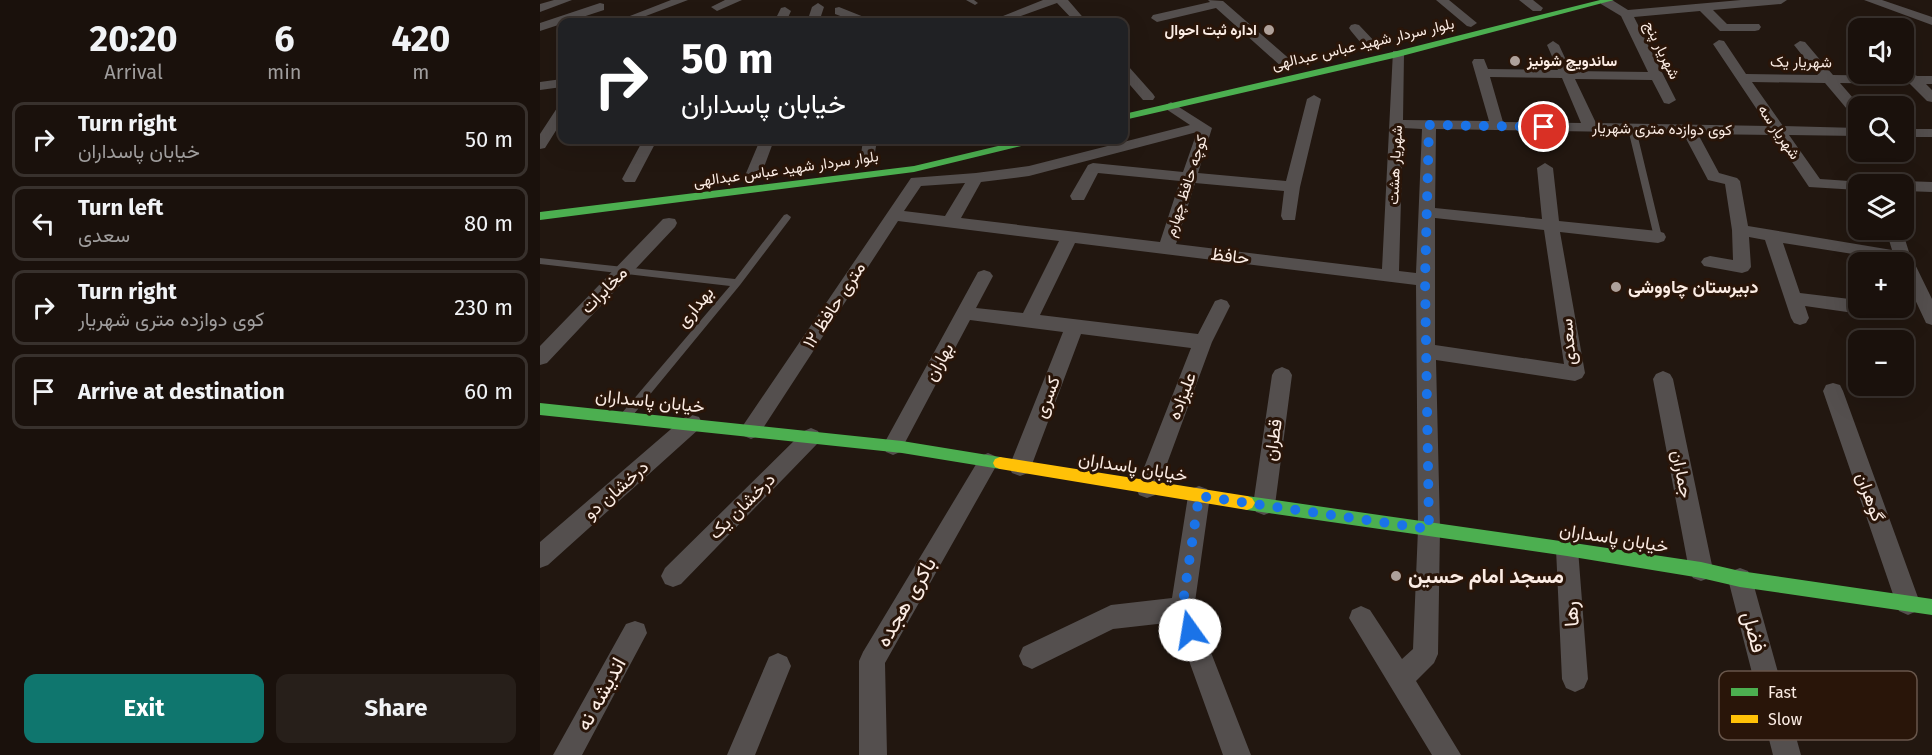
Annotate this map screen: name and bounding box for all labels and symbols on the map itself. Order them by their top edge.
street label: بلوار سردار شهید عباس عبدالهی [1270,14,1456,75]
street label: شهریار پنج [1638,18,1684,83]
place label: اداره ثبت احوال [1164,21,1257,39]
marker: اداره ثبت احوال [1262,23,1276,37]
place label: ساندویچ شونیز [1526,52,1617,71]
street label: شهریار یک [1770,52,1832,72]
marker: ساندویچ شونیز [1508,54,1522,68]
pin [1518,101,1569,152]
street label: شهریار سه [1754,101,1804,163]
street label: کوی دوازده متری شهریار [1591,119,1732,140]
street label: شهریار هشت [1384,125,1406,205]
street label: کوچه حافظ چهارم [1161,133,1212,239]
street label: بلوار سردار شهید عباس عبدالهی [692,147,880,192]
street label: حافظ [1209,243,1251,269]
street label: ۱۲ متری حافظ [798,258,870,352]
street label: مخابرات [576,262,632,318]
place label: دبیرستان چاووشی [1628,276,1758,299]
marker: دبیرستان چاووشی [1609,280,1623,294]
street label: بهداری [672,282,718,332]
street label: سعدی [1555,318,1581,366]
street label: بهاران [920,339,958,385]
street label: علیزاده [1163,369,1201,423]
street label: کسری [1029,373,1065,421]
street label: خیابان پاسداران [594,384,706,419]
street label: قطران [1259,417,1287,463]
street label: خیابان پاسداران [1077,448,1189,487]
street label: جماران [1667,448,1697,500]
street label: درخشان دو [579,456,653,524]
street label: درخشان یک [704,468,780,544]
street label: گوهران [1851,469,1889,525]
street label: خیابان پاسداران [1558,519,1670,558]
street label: باکری هجده [870,552,942,652]
place label: مسجد امام حسین [1408,563,1564,590]
marker: مسجد امام حسین [1389,569,1403,583]
position arrow [1158,598,1222,662]
street label: رها [1557,600,1585,628]
street label: فضل [1736,608,1772,656]
street label: اندیشه نه [570,653,632,735]
legend [1719,671,1917,740]
text: Fast [1768,683,1797,702]
text: Slow [1768,710,1803,729]

